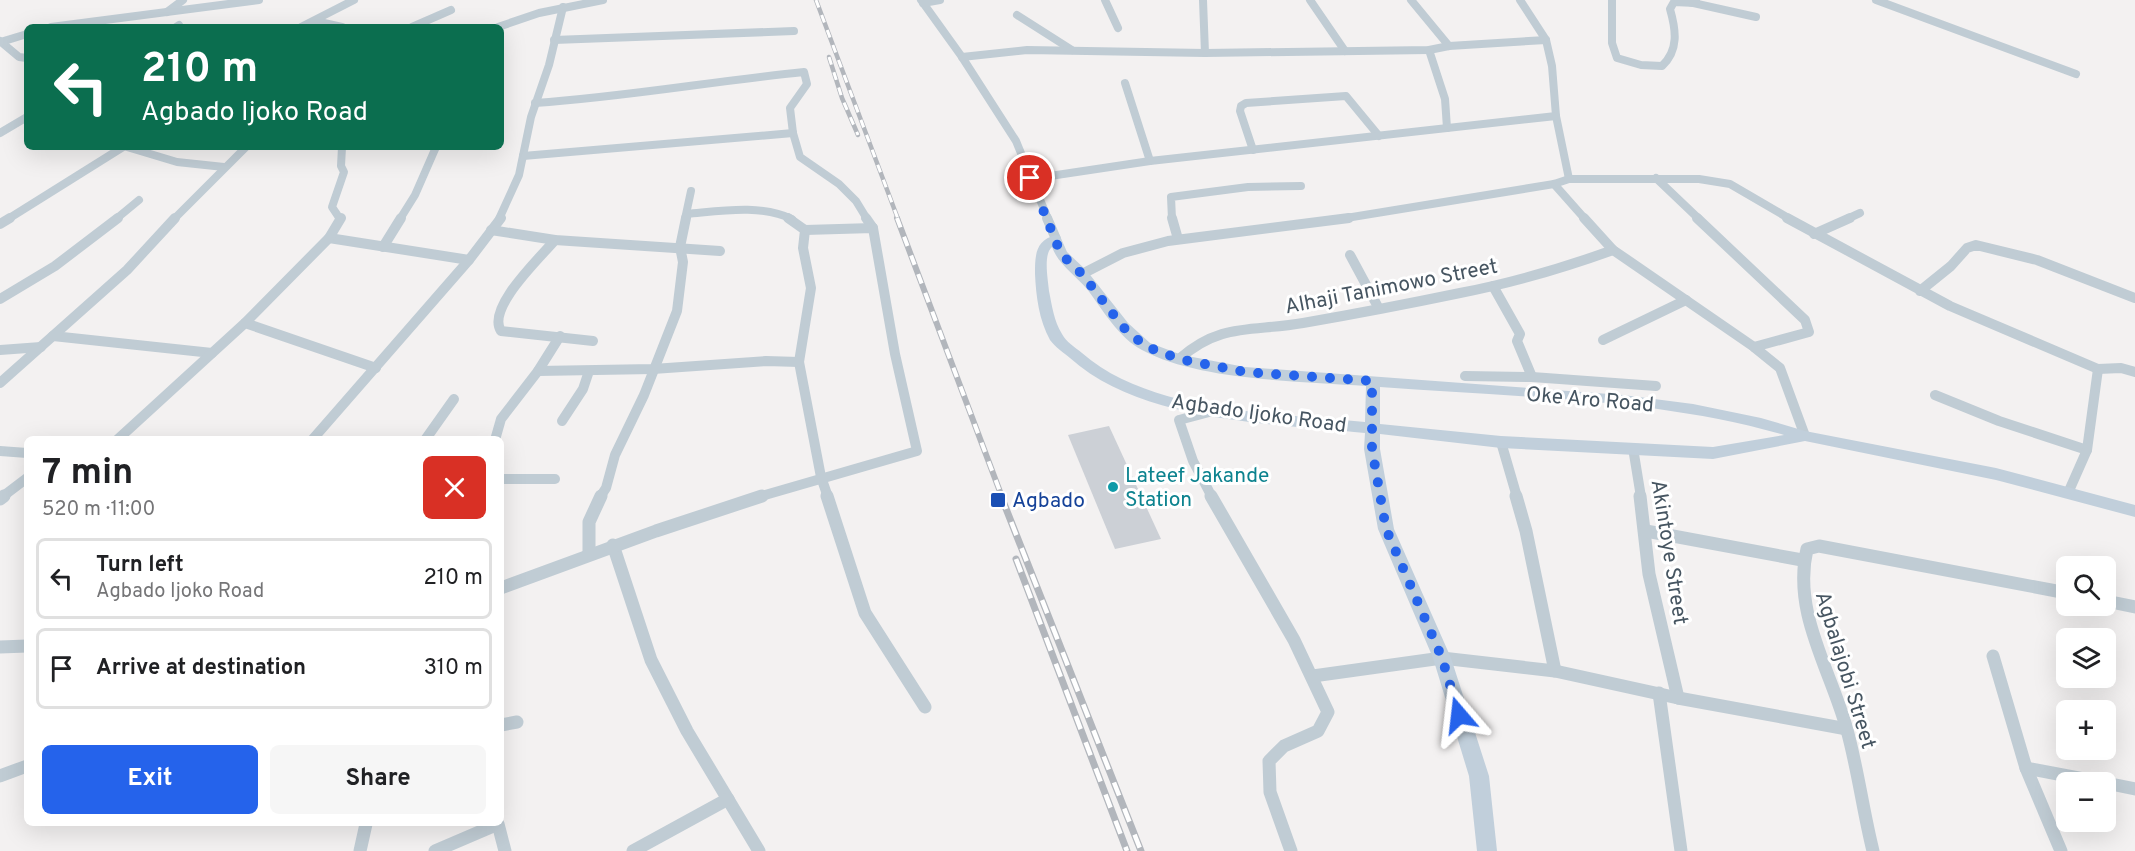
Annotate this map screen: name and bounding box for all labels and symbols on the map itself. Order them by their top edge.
pin [1004,152,1055,203]
street label: Alhaji Tanimowo Street [1283,254,1500,321]
street label: Oke Aro Road [1525,381,1655,420]
street label: Agbado Ijoko Road [1169,389,1348,440]
place label: Lateef Jakande Station [1125,463,1269,514]
street label: Akintoye Street [1644,478,1693,627]
marker: Lateef Jakande Station [1106,480,1120,494]
place label: Agbado [1012,488,1085,515]
marker: Agbado [989,491,1007,509]
street label: Agbalajobi Street [1808,588,1881,752]
position arrow [1427,683,1491,747]

